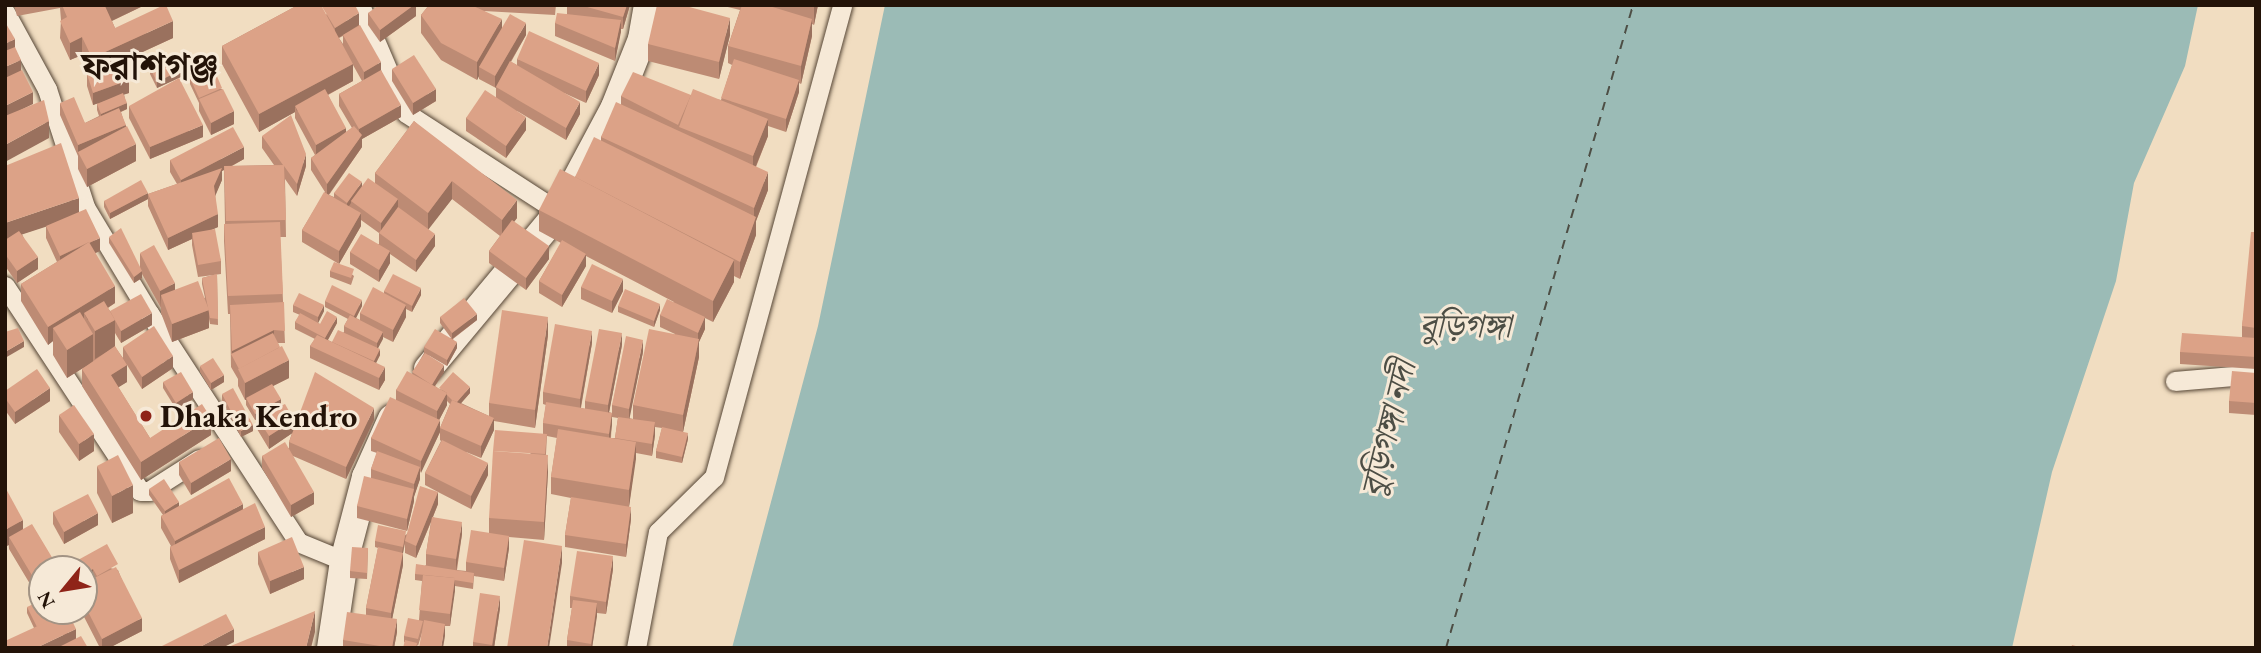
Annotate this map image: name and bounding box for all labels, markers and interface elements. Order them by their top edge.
district label: ফরাশগঞ্জ [81,43,219,89]
water label: বুড়িগঙ্গা [1419,306,1511,346]
water label: বুড়িগঙ্গা নদী [1352,357,1424,501]
place label: Dhaka Kendro [160,397,357,435]
marker: Dhaka Kendro [138,408,154,424]
north arrow [28,555,98,625]
text: N [31,587,61,613]

